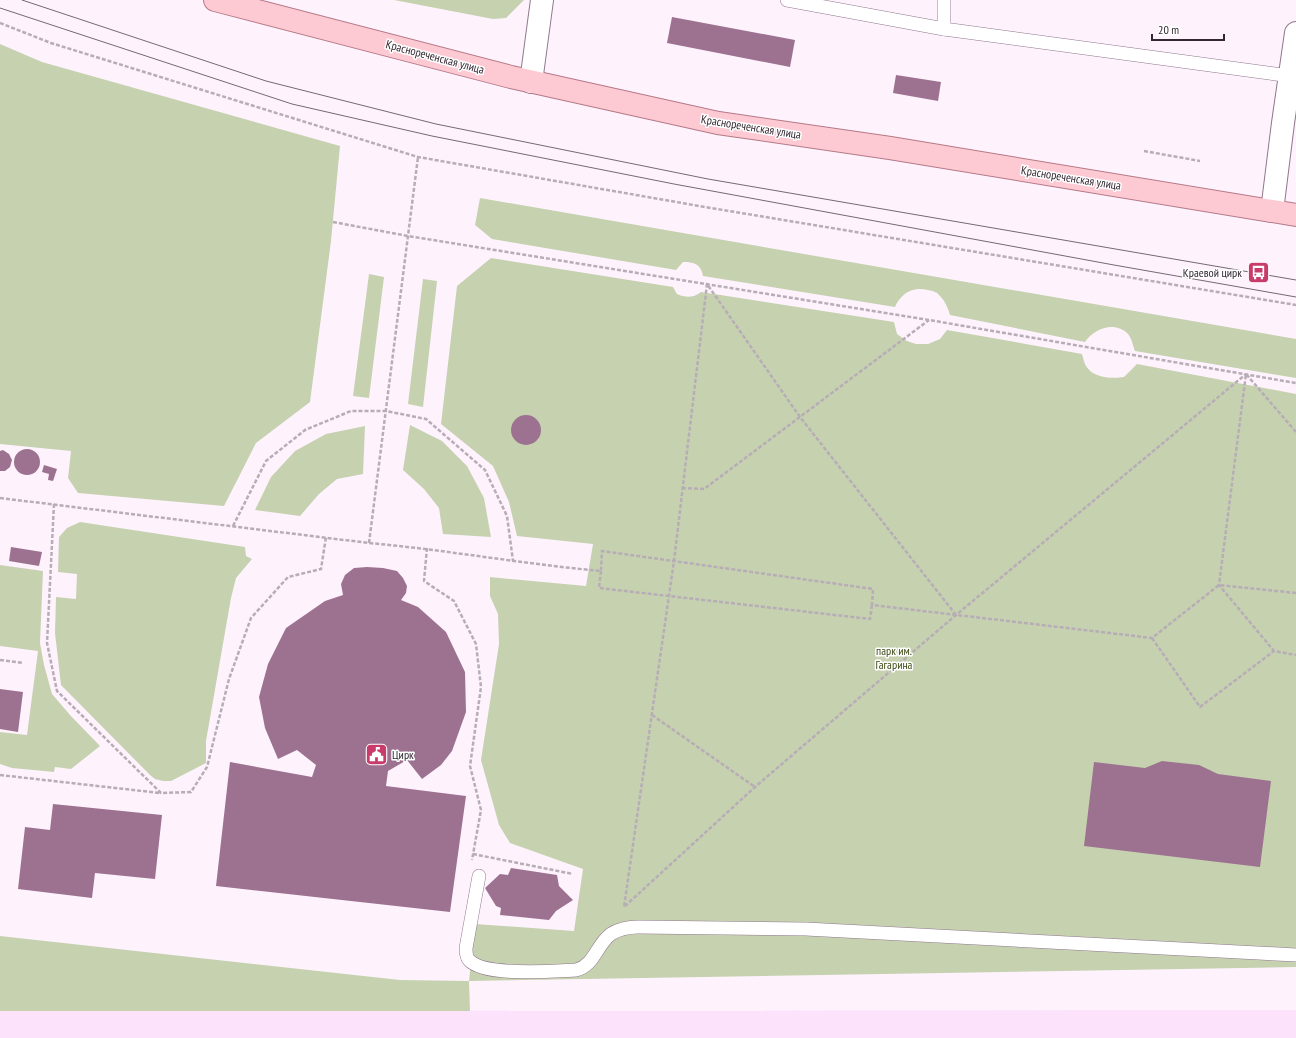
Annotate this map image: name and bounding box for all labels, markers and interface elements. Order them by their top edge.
scale bar [1152,16,1224,42]
text: 20 m [1158,22,1179,37]
street label: Краснореченская улица [384,36,486,77]
street label: Краснореченская улица [700,111,802,142]
street label: Краснореченская улица [1020,162,1122,193]
bus stop icon: Краевой цирк [1245,260,1271,286]
place label: Краевой цирк [1183,265,1242,280]
park label: парк им. Гагарина [876,643,913,672]
public building icon: Цирк [363,742,389,768]
place label: Цирк [392,747,414,762]

